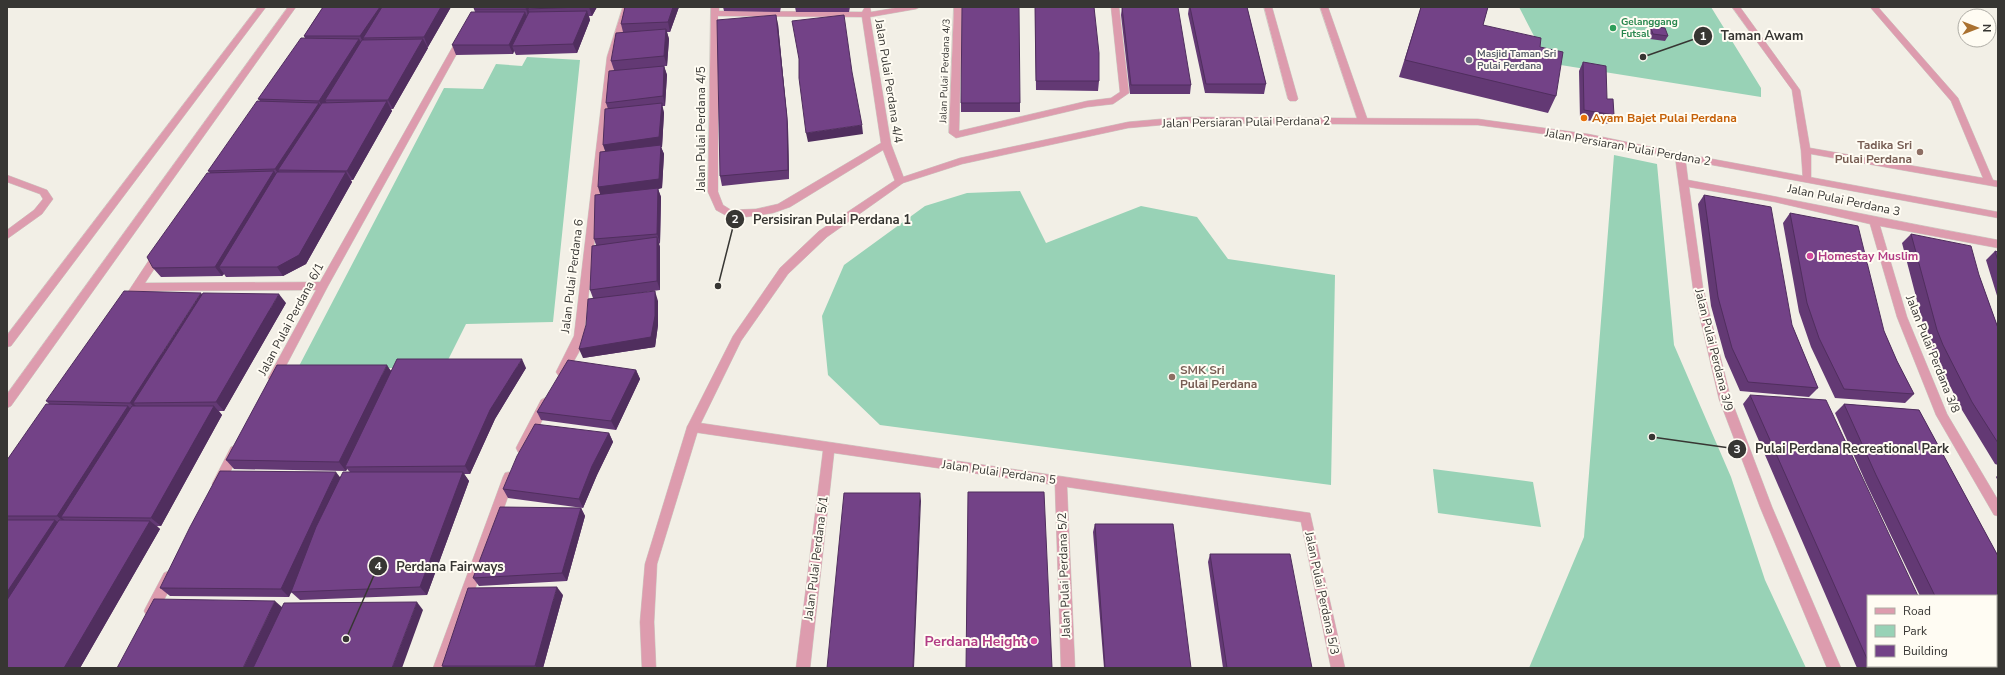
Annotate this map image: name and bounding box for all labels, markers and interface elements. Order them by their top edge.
north arrow [1957,8,1997,48]
place label: Gelanggang Futsal [1621,15,1678,41]
street label: Jalan Pulai Perdana 4/4 [871,17,907,144]
street label: Jalan Pulai Perdana 4/3 [936,19,954,124]
marker: Gelanggang Futsal [1608,23,1618,33]
callout: Taman Awam [1693,23,1811,48]
text: N [1979,24,1994,32]
text: Taman Awam [1721,27,1803,45]
text: 1 [1699,28,1707,44]
place label: Masjid Taman Sri Pulai Perdana [1477,47,1556,73]
marker: Masjid Taman Sri Pulai Perdana [1464,55,1474,65]
street label: Jalan Pulai Perdana 4/5 [693,66,709,193]
place label: Ayam Bajet Pulai Perdana [1592,110,1737,126]
street label: Jalan Persiaran Pulai Perdana 2 [1161,113,1330,131]
marker: Ayam Bajet Pulai Perdana [1579,113,1589,123]
street label: Jalan Persiaran Pulai Perdana 2 [1543,124,1712,169]
place label: Tadika Sri Pulai Perdana [1835,137,1912,167]
marker: Tadika Sri Pulai Perdana [1915,147,1925,157]
street label: Jalan Pulai Perdana 3 [1785,180,1902,220]
callout: Persisiran Pulai Perdana 1 [725,206,919,231]
text: 2 [731,211,739,227]
text: Persisiran Pulai Perdana 1 [753,211,911,229]
street label: Jalan Pulai Perdana 6 [557,218,587,335]
place label: Homestay Muslim [1818,248,1918,264]
marker: Homestay Muslim [1805,251,1815,261]
street label: Jalan Pulai Perdana 6/1 [254,260,328,379]
street label: Jalan Pulai Perdana 3/9 [1691,286,1737,413]
street label: Jalan Pulai Perdana 3/8 [1902,292,1964,415]
place label: SMK Sri Pulai Perdana [1180,362,1257,392]
marker: SMK Sri Pulai Perdana [1167,372,1177,382]
callout: Pulai Perdana Recreational Park [1727,436,1957,461]
text: Pulai Perdana Recreational Park [1755,440,1950,458]
text: 3 [1733,441,1741,457]
street label: Jalan Pulai Perdana 5 [940,456,1057,488]
street label: Jalan Pulai Perdana 5/1 [800,495,832,622]
street label: Jalan Pulai Perdana 5/2 [1054,512,1074,639]
street label: Jalan Pulai Perdana 5/3 [1301,529,1343,656]
callout: Perdana Fairways [368,553,511,578]
text: 4 [374,558,382,574]
text: Perdana Fairways [396,558,504,576]
legend [1867,595,1997,667]
text: Road [1903,603,1931,619]
text: Park [1903,623,1928,639]
place label: Perdana Height [925,632,1027,651]
marker: Perdana Height [1029,636,1039,646]
text: Building [1903,643,1948,659]

